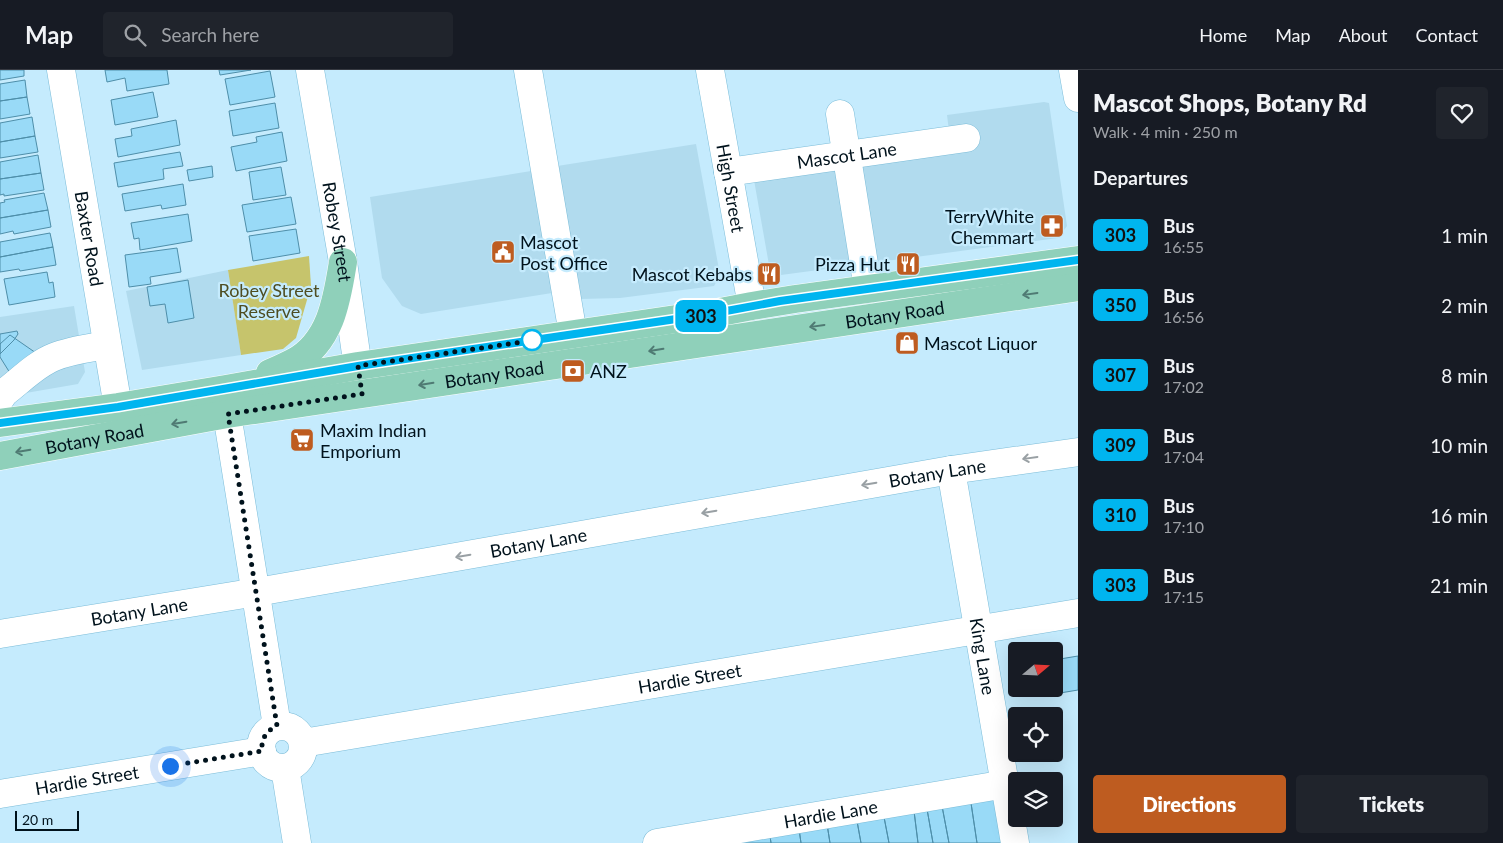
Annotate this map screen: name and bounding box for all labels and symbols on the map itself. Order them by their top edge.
street label: Mascot Lane [795,137,898,173]
street label: High Street [712,142,750,235]
street label: Robey Street [318,180,357,284]
street label: Baxter Road [71,189,108,288]
place label: TerryWhite Chemmart [945,205,1035,248]
pharmacy icon: TerryWhite Chemmart [1039,213,1065,239]
place label: Mascot Post Office [520,231,608,274]
public building icon: Mascot Post Office [490,239,516,265]
restaurant icon: Pizza Hut [895,251,921,277]
place label: Pizza Hut [815,253,891,275]
restaurant icon: Mascot Kebabs [756,261,782,287]
place label: Mascot Kebabs [632,263,752,285]
park label: Robey Street Reserve [218,279,320,322]
one-way arrow [1022,290,1038,300]
street label: Botany Road [844,296,946,333]
line badge: 303 [672,300,730,332]
one-way arrow [809,321,825,331]
unlabelled marker [521,329,543,351]
shop icon: Mascot Liquor [894,330,920,356]
place label: Mascot Liquor [924,332,1038,354]
one-way arrow [649,345,665,355]
street label: Botany Road [443,356,545,392]
bank icon: ANZ [560,358,586,384]
place label: ANZ [590,360,627,382]
one-way arrow [419,379,435,389]
street label: Botany Road [43,419,146,458]
one-way arrow [172,419,188,429]
place label: Maxim Indian Emporium [320,419,426,462]
supermarket icon: Maxim Indian Emporium [289,427,315,453]
one-way arrow [15,447,31,457]
street label: Botany Lane [887,454,987,492]
one-way arrow [1022,454,1038,464]
one-way arrow [862,480,878,490]
one-way arrow [702,508,718,518]
street label: Botany Lane [488,523,588,562]
one-way arrow [455,551,471,561]
street label: Botany Lane [89,592,189,630]
street label: King Lane [966,616,1000,697]
north arrow [1008,642,1062,698]
street label: Hardie Street [636,659,744,698]
your location [158,754,183,779]
street label: Hardie Street [33,760,141,799]
street label: Hardie Lane [782,795,879,832]
scale bar [15,808,79,831]

